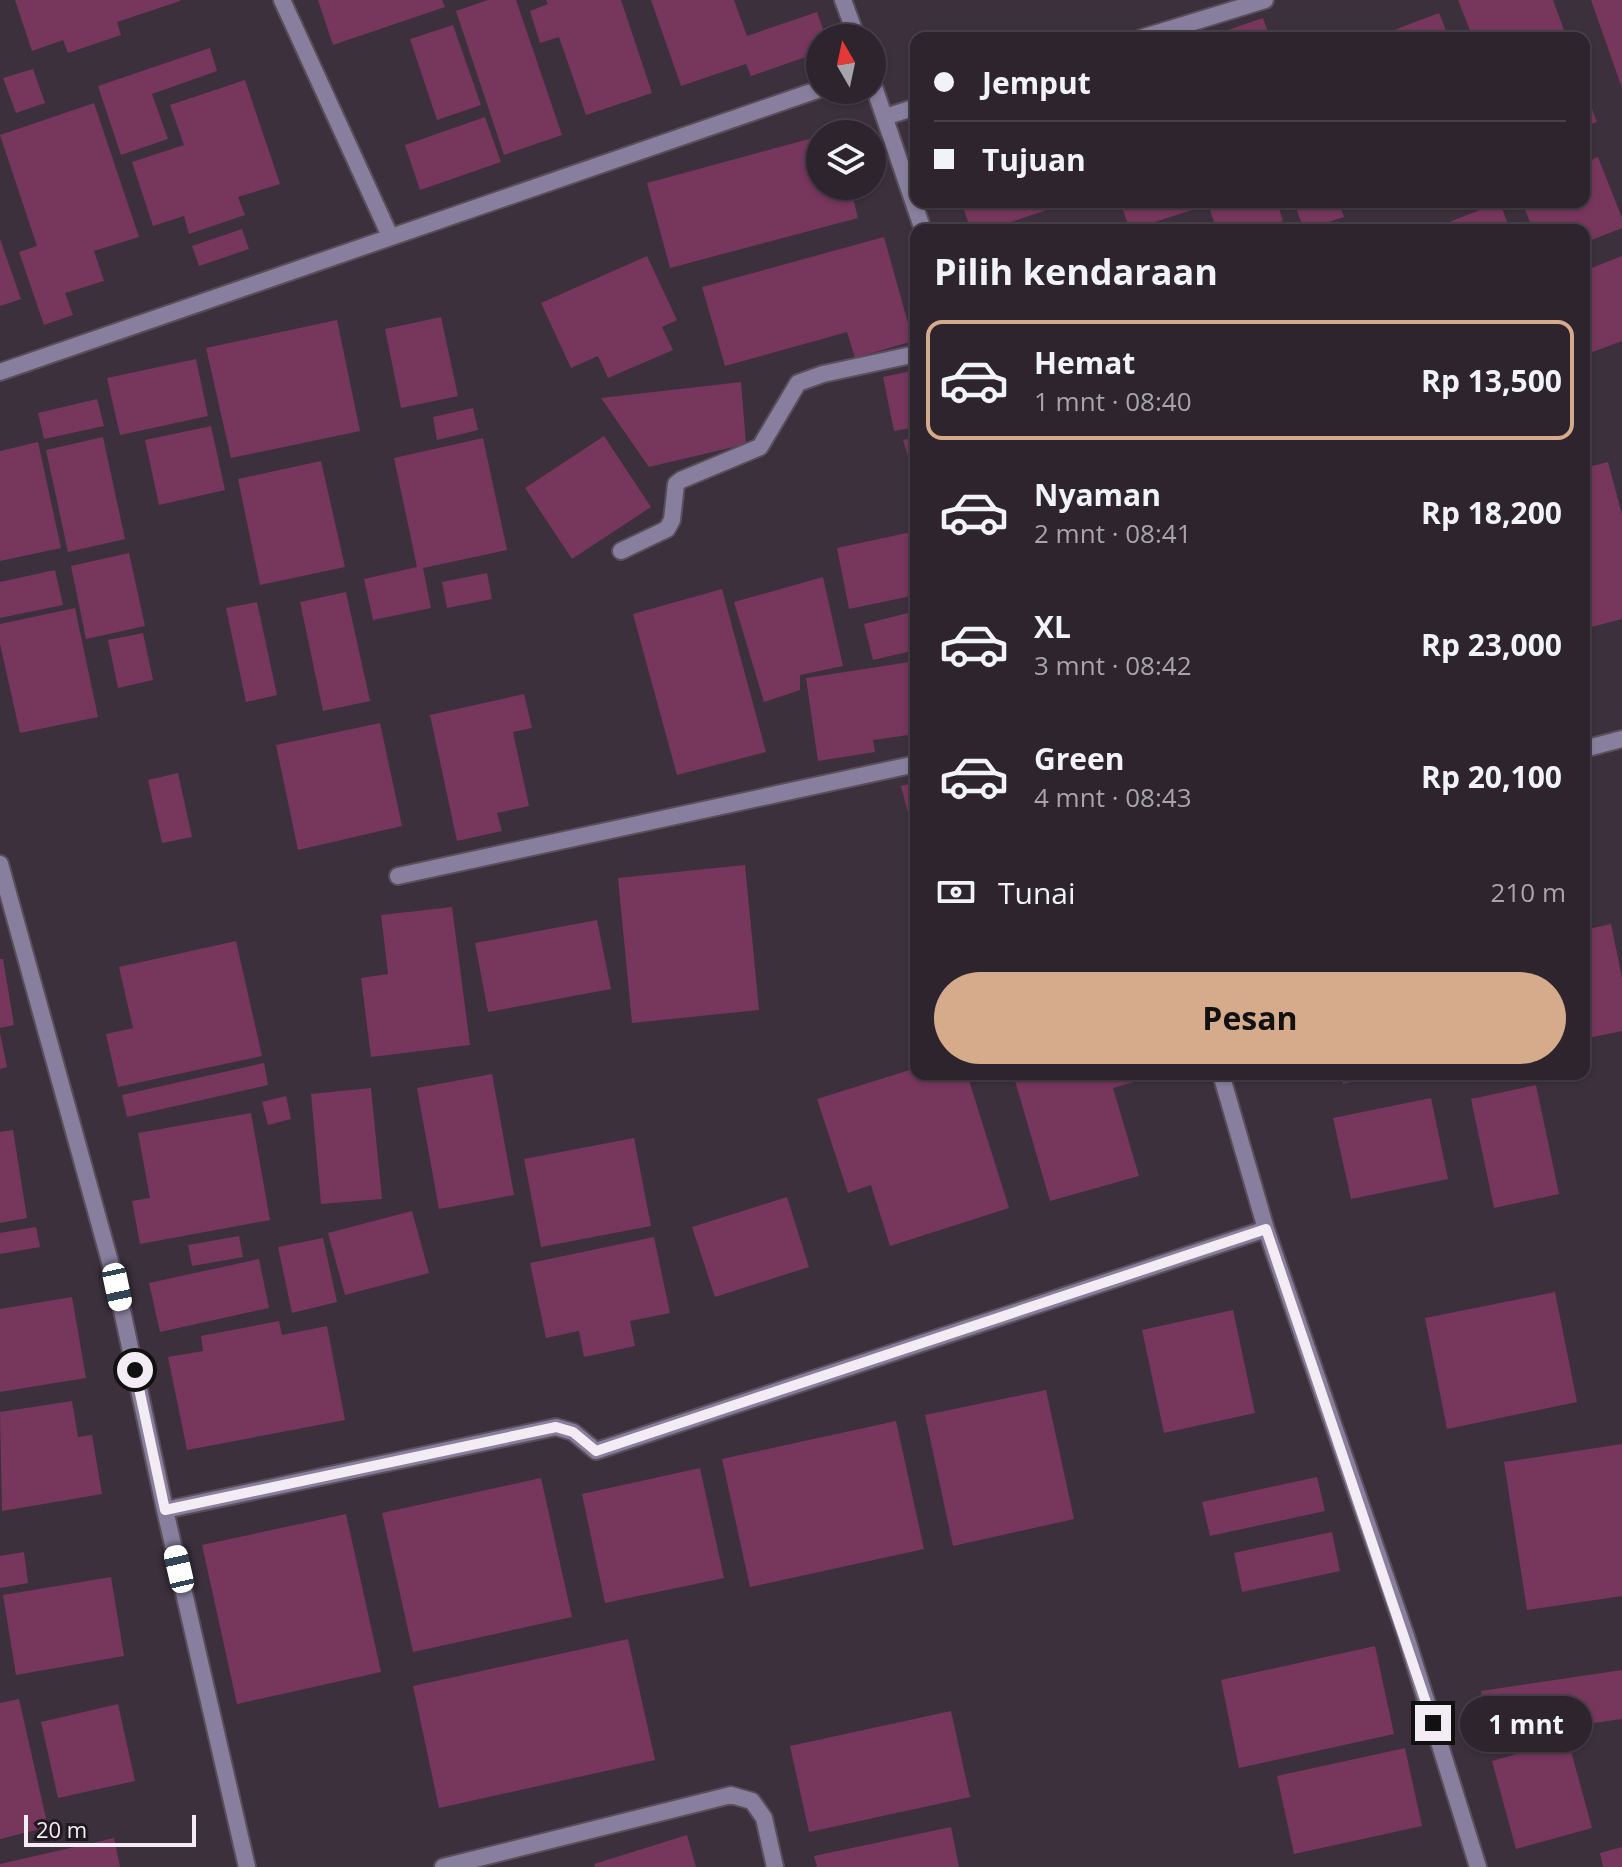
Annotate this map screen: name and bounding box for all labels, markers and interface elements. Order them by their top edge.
north arrow [806,24,886,104]
map controls [806,24,886,200]
text: Jemput [982,62,1091,103]
button: layers [806,120,886,200]
text: Tujuan [982,139,1086,180]
text: Pilih kendaraan [934,247,1218,296]
text: Hemat [1034,342,1135,383]
icon: car [938,344,1010,416]
text: Rp 13,500 [1421,360,1562,401]
text: 1 mnt · 08:40 [1034,383,1192,419]
text: Nyaman [1034,474,1161,515]
icon: car [938,476,1010,548]
text: Rp 18,200 [1421,492,1562,533]
text: 2 mnt · 08:41 [1034,515,1192,551]
text: XL [1034,606,1071,647]
icon: car [938,608,1010,680]
text: Rp 23,000 [1421,624,1562,665]
text: 3 mnt · 08:42 [1034,647,1192,683]
text: Green [1034,738,1125,779]
icon: car [938,740,1010,812]
text: Rp 20,100 [1421,756,1562,797]
text: 4 mnt · 08:43 [1034,779,1192,815]
icon: cash [934,870,978,914]
text: Tunai [998,872,1076,913]
text: 210 m [1491,874,1566,910]
button: Pesan [934,972,1566,1064]
car [100,1261,134,1313]
route start [117,1352,153,1388]
car [162,1543,196,1595]
callout: 1 mnt [1461,1695,1593,1751]
route end [1415,1705,1451,1741]
text: 1 mnt [1488,1706,1564,1742]
scale bar [24,1811,196,1847]
text: 20 m [36,1814,87,1844]

